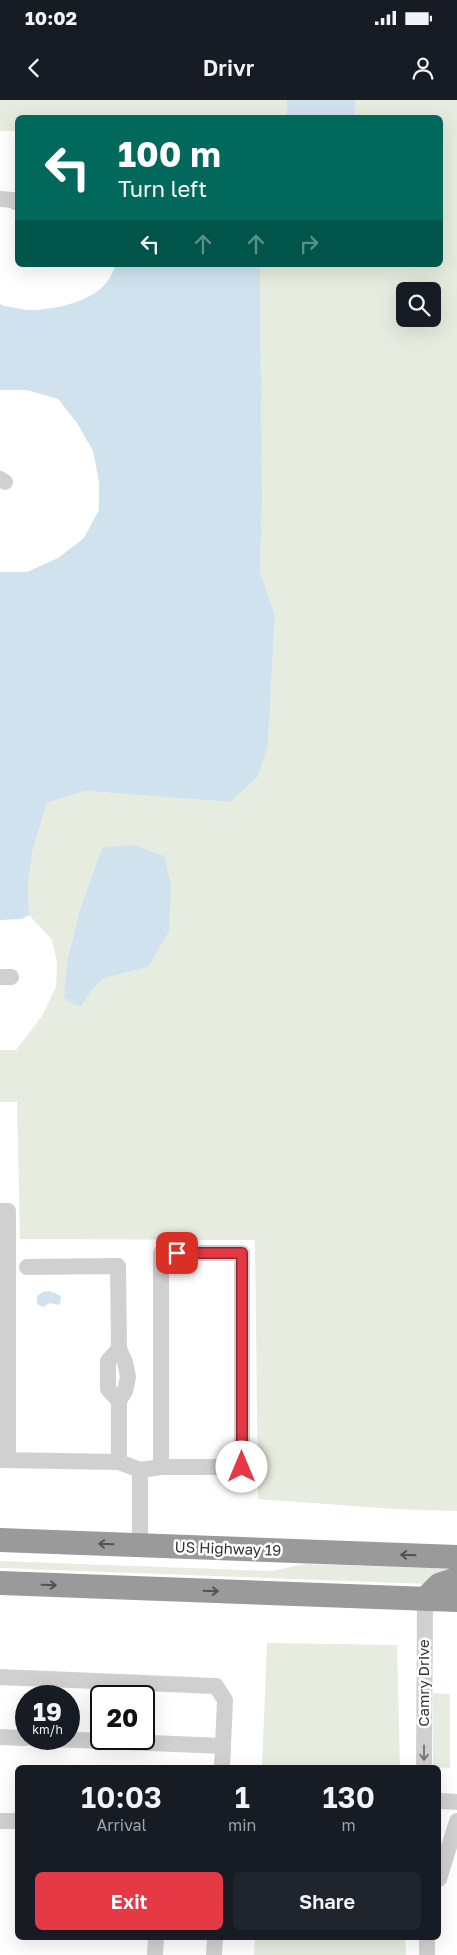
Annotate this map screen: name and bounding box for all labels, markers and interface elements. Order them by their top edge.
text: 10:02 [25,6,77,29]
icon: back [20,54,48,82]
text: Drivr [203,54,254,81]
icon: person [409,54,437,82]
text: 100 m [118,133,221,175]
icon: left [35,135,100,200]
text: Turn left [118,175,207,202]
icon: left [136,230,164,258]
icon: ahead [189,230,217,258]
icon: ahead [242,230,270,258]
icon: right [295,230,323,258]
map controls [396,282,441,327]
button: search [396,282,441,327]
pin [156,1232,198,1274]
icon: arrive [163,1239,191,1267]
position arrow [215,1440,267,1492]
street label: US Highway 19 [174,1537,282,1559]
one-way arrow [98,1539,114,1549]
one-way arrow [401,1551,417,1560]
one-way arrow [40,1580,56,1590]
one-way arrow [202,1586,219,1596]
street label: Camry Drive [414,1639,432,1727]
speed limit sign: 20 [90,1685,155,1750]
text: 19 [33,1696,62,1727]
text: km/h [32,1722,63,1737]
one-way arrow [419,1744,429,1760]
text: 10:03 [81,1779,162,1815]
text: 1 [235,1779,250,1815]
text: 130 [322,1779,375,1815]
text: Arrival [96,1815,147,1835]
text: min [228,1815,256,1835]
text: m [342,1815,356,1835]
button: Exit [35,1872,223,1930]
button: Share [233,1872,421,1930]

